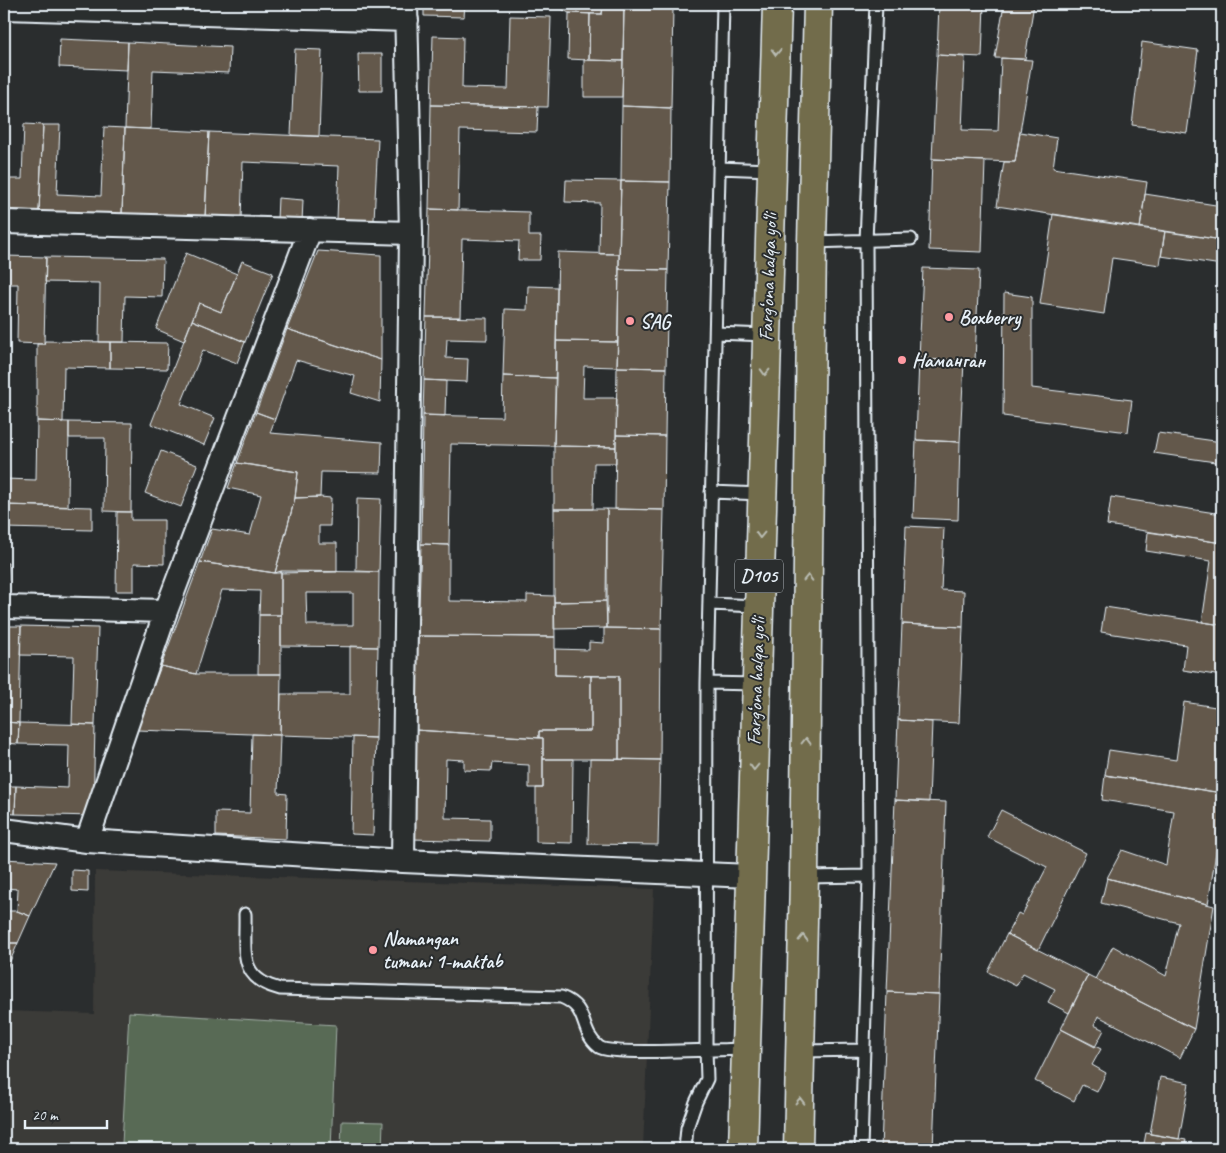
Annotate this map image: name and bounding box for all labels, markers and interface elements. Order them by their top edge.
one-way arrow [770,49,781,57]
street label: Farg‘ona halqa yo‘li [753,210,783,341]
place label: Boxberry [959,305,1023,331]
place label: SAG [640,309,673,334]
marker: Boxberry [943,311,955,323]
marker: SAG [624,315,636,327]
place label: Наманган [912,348,986,373]
marker: Наманган [896,354,908,366]
one-way arrow [760,369,770,377]
one-way arrow [755,531,766,539]
road number: D105 [735,560,783,592]
one-way arrow [803,574,813,582]
street label: Farg‘ona halqa yo‘li [741,614,771,745]
one-way arrow [801,736,811,744]
one-way arrow [748,763,759,771]
place label: Namangan tumani 1-maktab [383,926,505,974]
one-way arrow [798,934,808,942]
marker: Namangan tumani 1-maktab [367,944,379,956]
one-way arrow [795,1096,805,1104]
scale bar [25,1098,108,1130]
text: 20 m [32,1106,59,1125]

